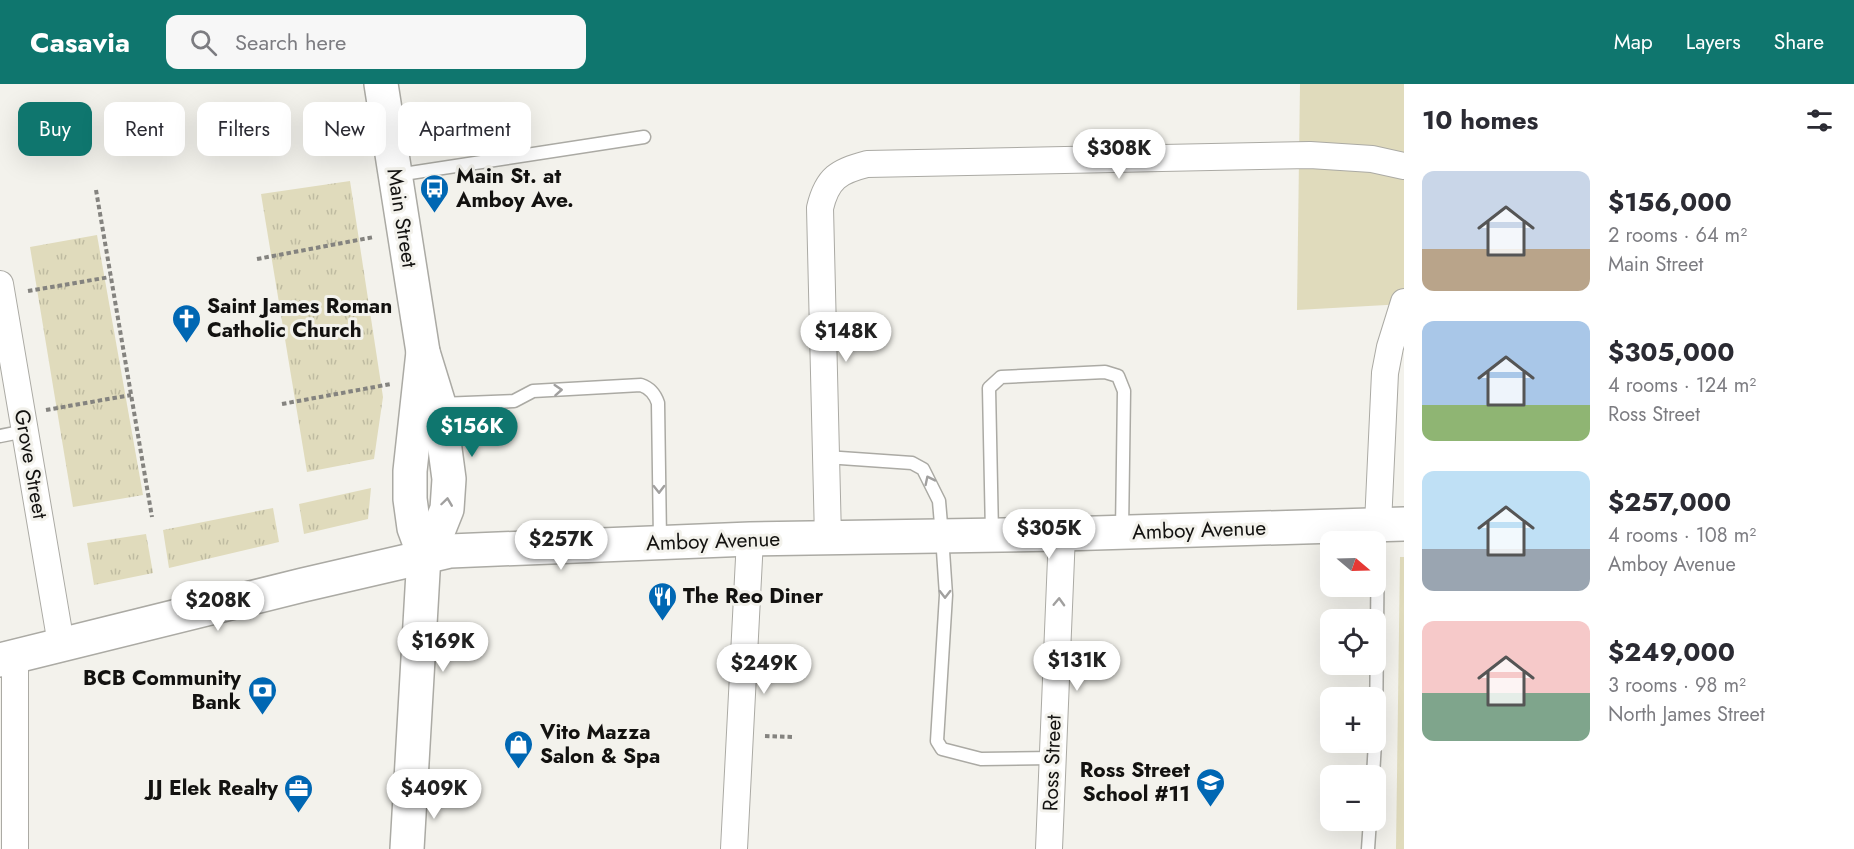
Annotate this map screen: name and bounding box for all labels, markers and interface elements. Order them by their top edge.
search box [166,15,586,69]
text: Casavia [30,22,130,63]
icon: search [187,26,220,59]
text: Search here [235,26,346,58]
text: Map [1614,27,1653,57]
text: Layers [1686,27,1741,57]
text: Share [1774,27,1824,57]
text: 10 homes [1422,101,1538,139]
chip: Buy [18,102,92,156]
chip: Rent [104,102,185,156]
chip: Filters [197,102,291,156]
chip: New [303,102,386,156]
chip: Apartment [398,102,531,156]
icon: filters [1803,104,1836,137]
pin: $308K [1077,129,1161,180]
text: $308K [1087,134,1151,163]
place label: Main St. at Amboy Ave. [455,161,574,215]
street label: Main Street [379,166,425,270]
bus stop icon: Main St. at Amboy Ave. [419,172,451,214]
text: $156,000 [1608,183,1732,221]
icon: home [1470,195,1542,267]
text: 2 rooms · 64 m² [1608,221,1747,250]
text: Main Street [1608,250,1703,279]
place label: Saint James Roman Catholic Church [207,291,392,345]
church icon: Saint James Roman Catholic Church [170,302,202,344]
pin: $148K [804,312,888,363]
text: $148K [814,317,878,346]
text: $305,000 [1608,333,1734,371]
icon: home [1470,345,1542,417]
text: 4 rooms · 124 m² [1608,371,1756,400]
one-way arrow [554,383,563,396]
text: Ross Street [1608,400,1700,429]
street label: Grove Street [7,407,55,521]
pin: $156K [430,407,514,458]
text: $156K [441,412,503,441]
one-way arrow [924,476,936,487]
text: $257,000 [1608,483,1731,521]
one-way arrow [653,484,666,493]
icon: home [1470,495,1542,567]
one-way arrow [440,497,452,507]
pin: $305K [1007,509,1091,560]
street label: Amboy Avenue [1131,513,1267,547]
text: $305K [1017,514,1081,543]
pin: $257K [519,520,603,571]
text: 4 rooms · 108 m² [1608,521,1756,550]
street label: Amboy Avenue [645,524,781,558]
text: $257K [529,525,593,554]
north arrow [1320,531,1386,597]
map controls [1320,531,1386,831]
text: Amboy Avenue [1608,550,1736,579]
restaurant icon: The Reo Diner [646,580,678,622]
pin: $208K [176,581,260,632]
place label: The Reo Diner [683,581,824,611]
text: $208K [185,586,251,615]
one-way arrow [939,590,951,599]
one-way arrow [1053,597,1065,606]
button: locate [1320,609,1386,675]
pin: $169K [401,622,485,673]
text: $169K [411,627,475,656]
text: $249,000 [1608,633,1735,671]
pin: $131K [1035,641,1119,692]
pin: $249K [722,644,806,695]
icon: home [1470,645,1542,717]
text: $131K [1047,646,1107,675]
text: $249K [731,649,797,678]
place label: BCB Community Bank [83,663,242,717]
text: 3 rooms · 98 m² [1608,671,1746,700]
bank icon: BCB Community Bank [246,674,278,716]
button: + [1320,687,1386,753]
text: North James Street [1608,700,1765,729]
street label: Ross Street [1035,714,1069,812]
place label: Vito Mazza Salon & Spa [539,717,660,771]
shop icon: Vito Mazza Salon & Spa [503,728,535,770]
place label: Ross Street School #11 [1080,755,1190,809]
button: − [1320,765,1386,831]
school or university icon: Ross Street School #11 [1195,766,1227,808]
pin: $409K [392,769,476,820]
office icon: JJ Elek Realty [283,772,315,814]
place label: JJ Elek Realty [144,773,279,803]
text: $409K [401,774,468,803]

